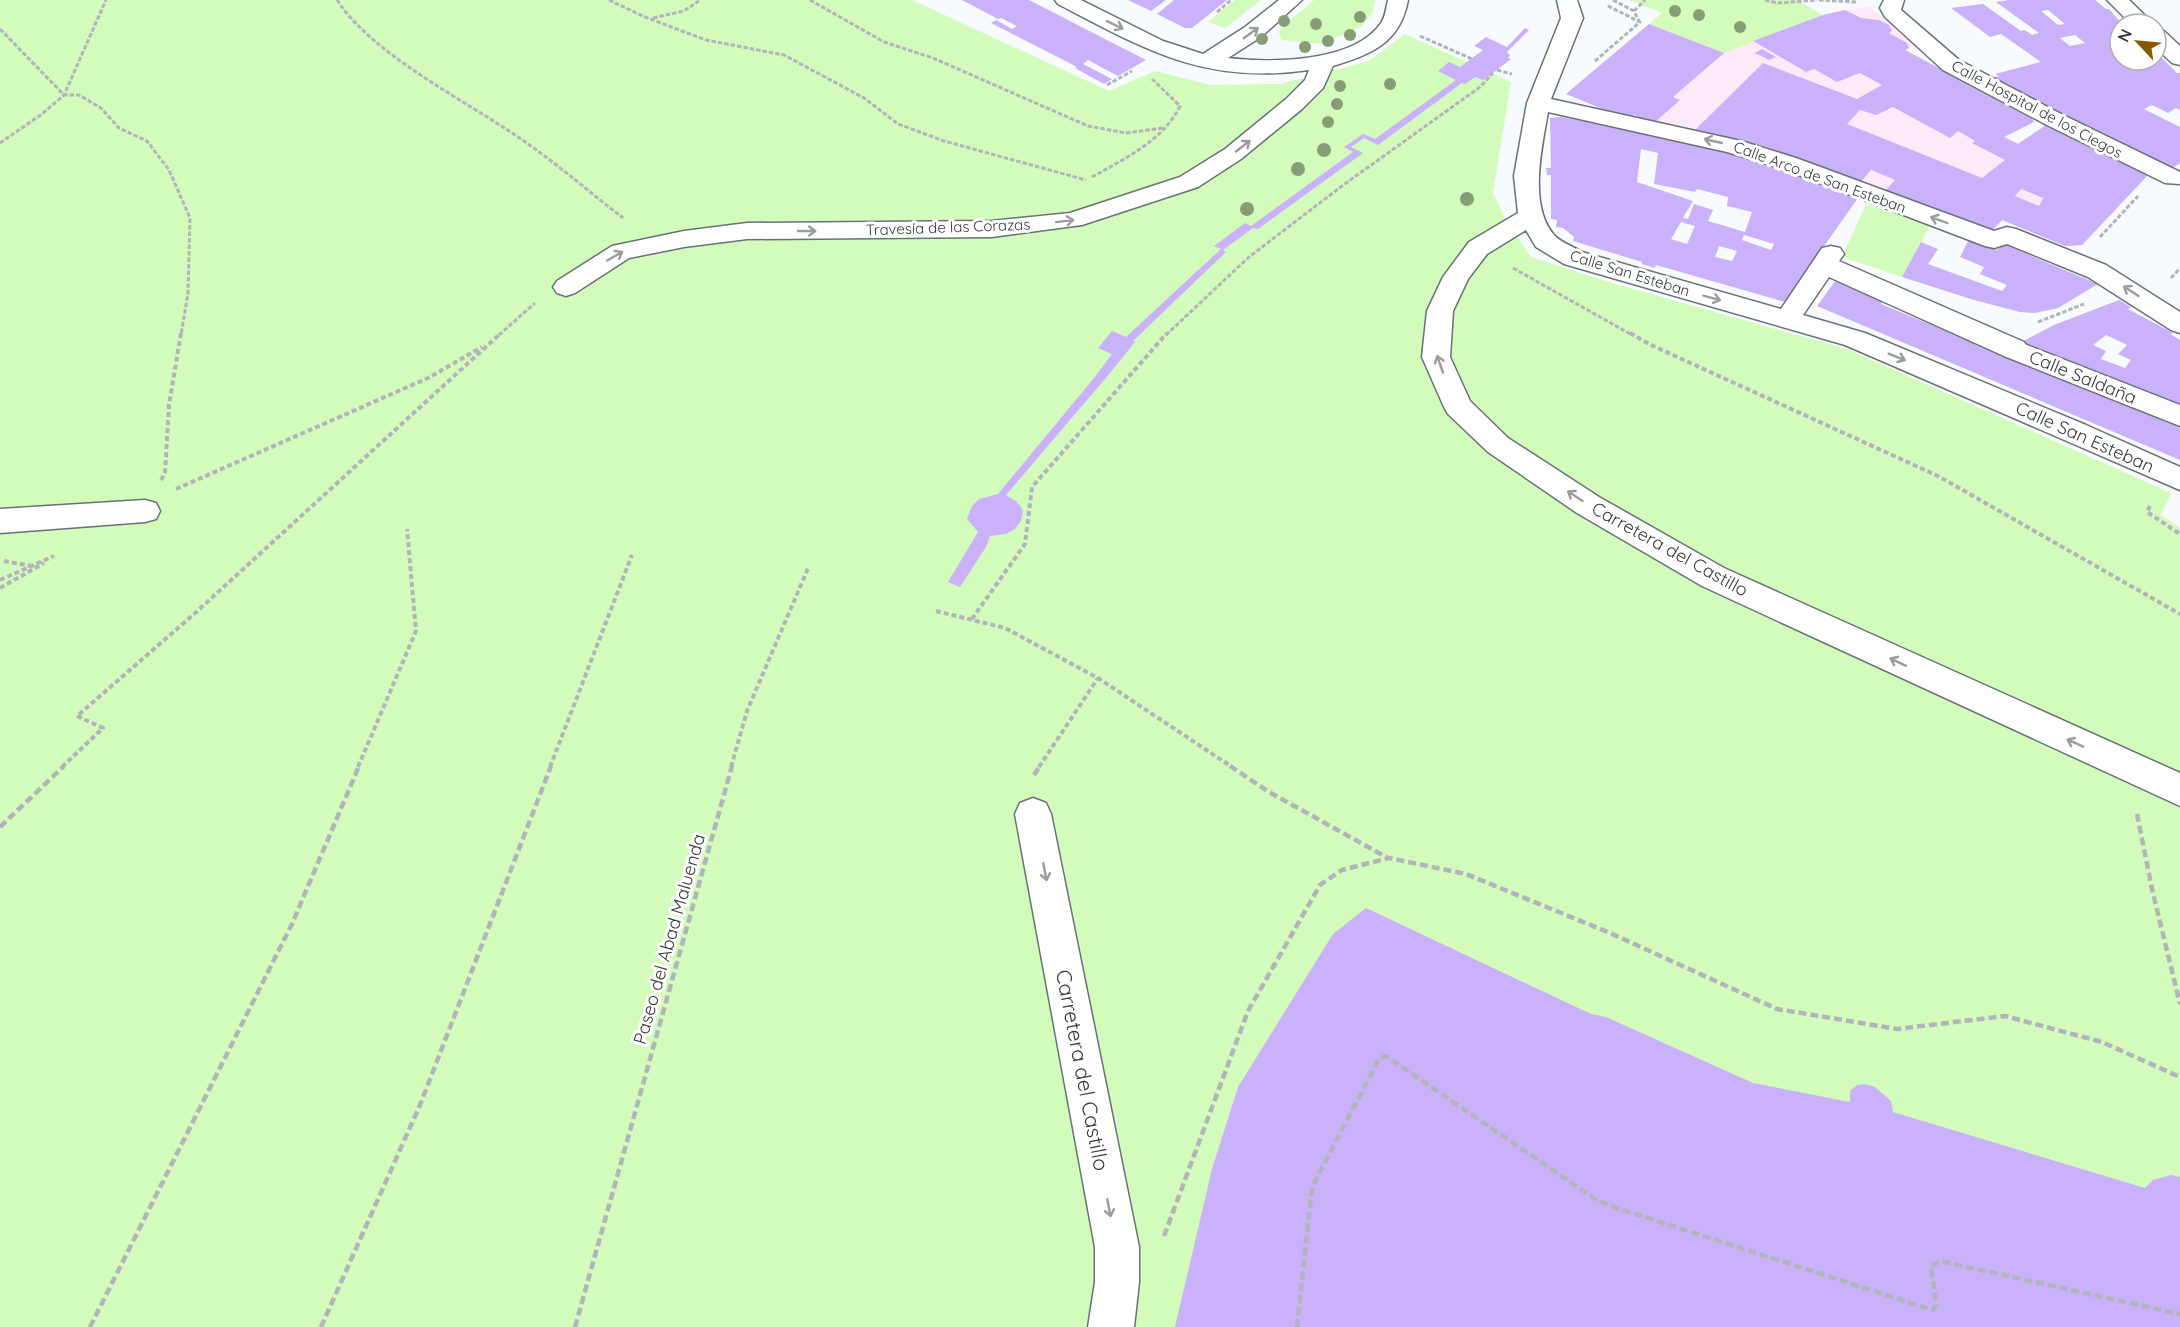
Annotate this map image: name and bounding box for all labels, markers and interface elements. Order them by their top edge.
north arrow [2108,12,2168,72]
one-way arrow [1106,20,1124,31]
one-way arrow [1243,26,1259,39]
text: N [2113,26,2136,45]
street label: Calle Hospital de los Ciegos [1948,56,2126,162]
one-way arrow [1704,135,1723,146]
street label: Calle Arco de San Esteban [1731,137,1909,217]
one-way arrow [1234,140,1250,153]
one-way arrow [1930,214,1949,225]
street label: Travesía de las Corazas [865,215,1031,239]
one-way arrow [1054,215,1074,226]
one-way arrow [796,225,816,237]
street label: Calle San Esteban [1568,246,1692,300]
one-way arrow [606,250,623,262]
one-way arrow [2123,285,2140,298]
one-way arrow [1702,292,1721,304]
street label: Calle Saldaña [2026,345,2140,409]
one-way arrow [1888,352,1906,363]
one-way arrow [1433,355,1444,373]
street label: Calle San Esteban [2012,396,2158,478]
one-way arrow [1567,490,1584,502]
street label: Carretera del Castillo [1588,496,1752,602]
one-way arrow [1889,655,1907,667]
one-way arrow [2066,737,2085,748]
street label: Paseo del Abad Maluenda [628,831,710,1047]
one-way arrow [1040,861,1051,881]
street label: Carretera del Castillo [1051,967,1115,1173]
one-way arrow [1104,1197,1115,1217]

